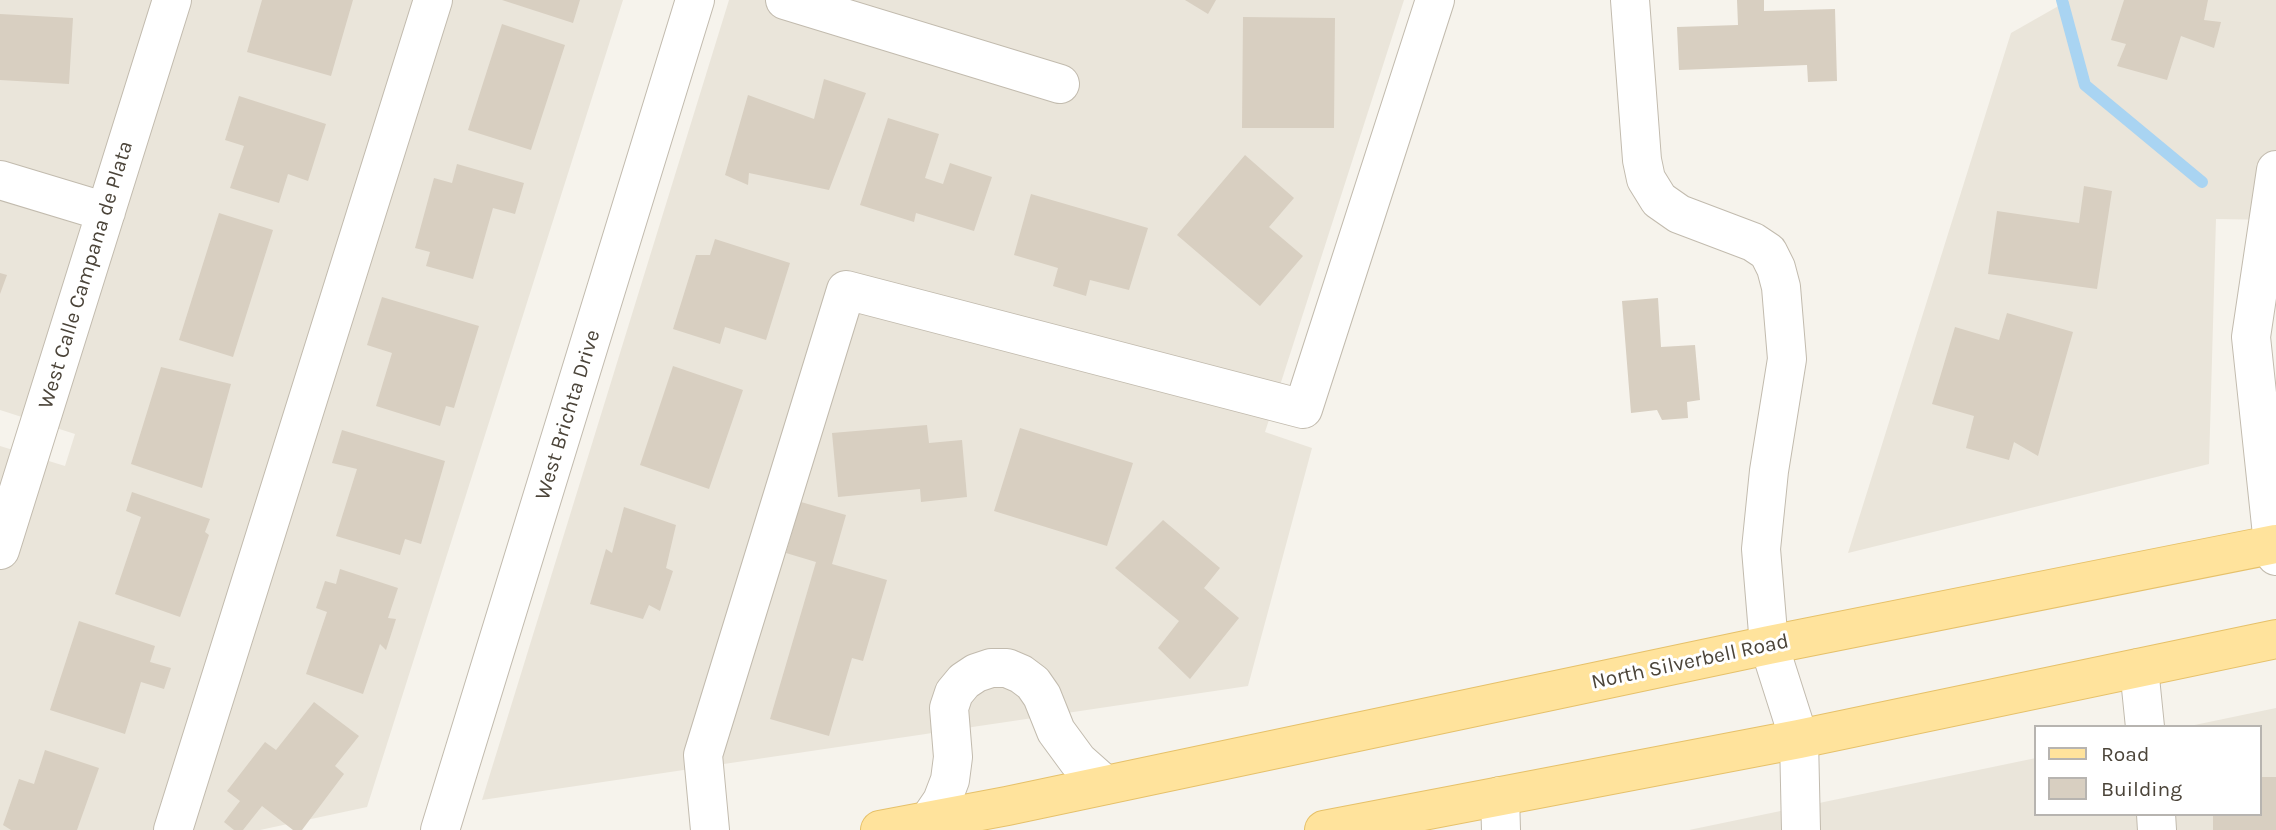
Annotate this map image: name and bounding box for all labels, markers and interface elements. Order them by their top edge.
street label: West Calle Campana de Plata [33,138,139,412]
street label: West Brichta Drive [530,327,606,503]
street label: North Silverbell Road [1589,629,1791,695]
legend [2035,725,2262,816]
text: Road [2101,742,2149,766]
text: Building [2101,777,2182,801]

